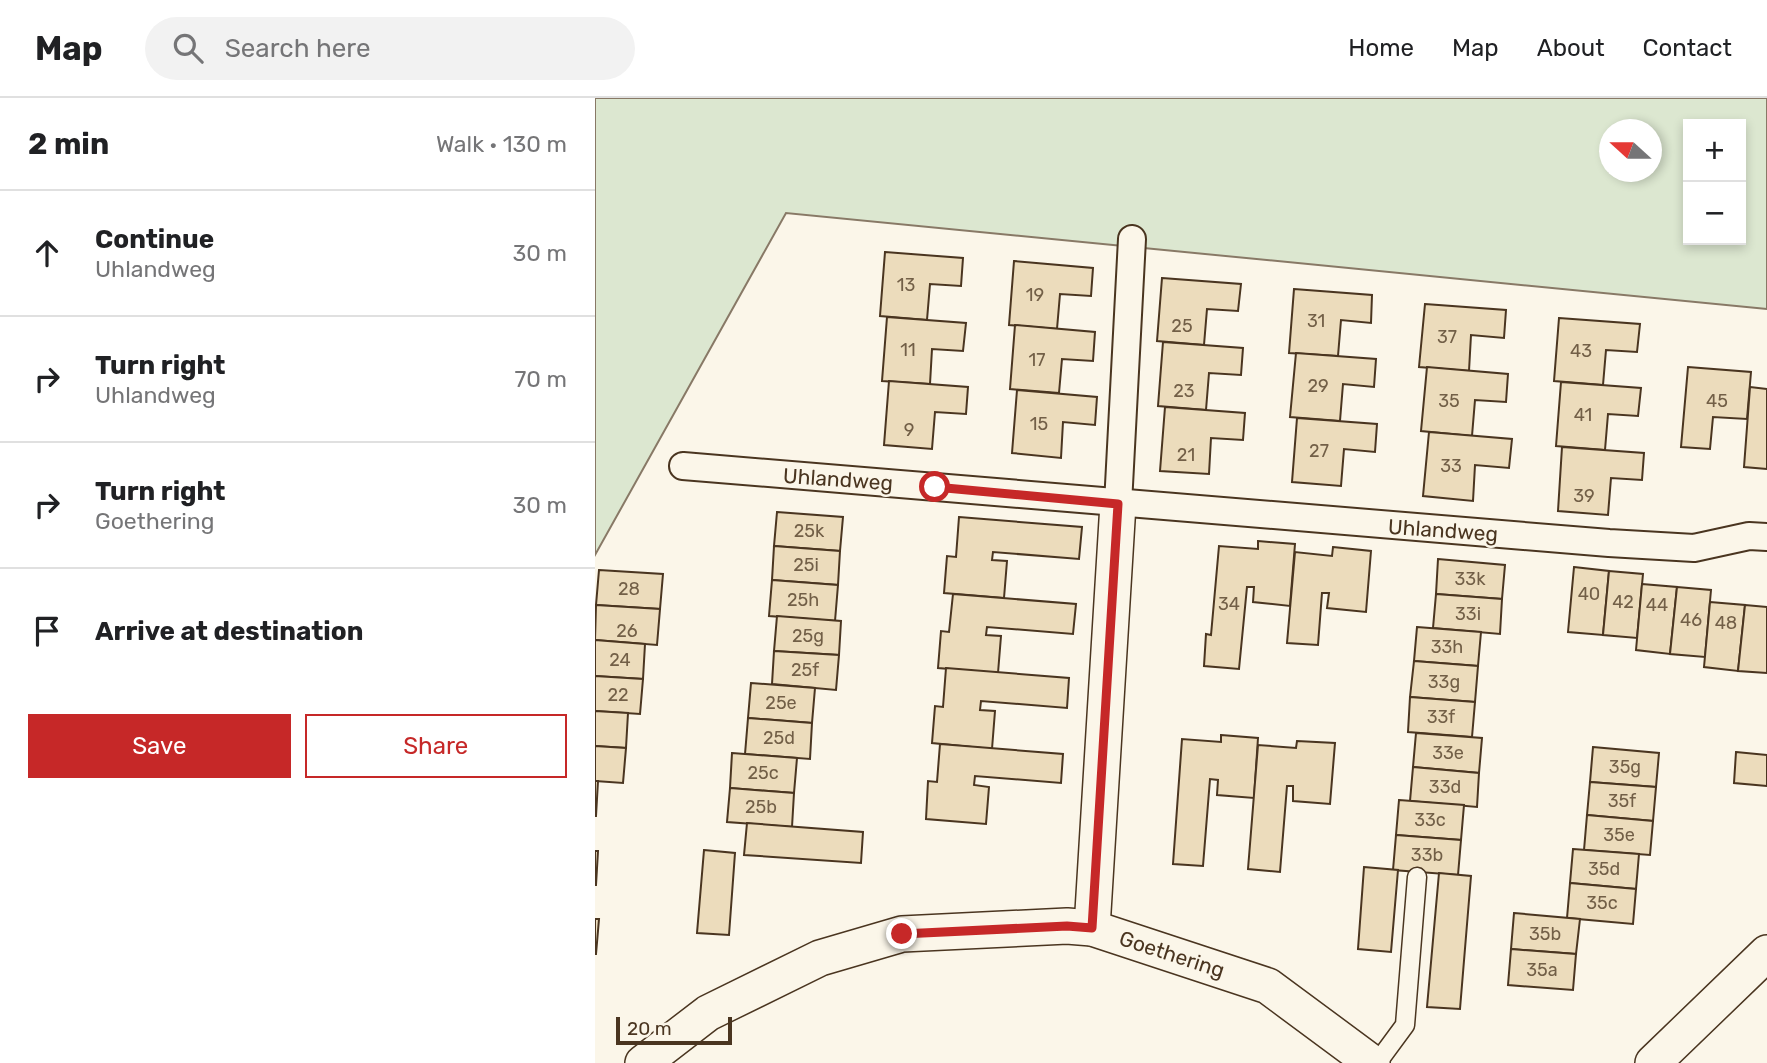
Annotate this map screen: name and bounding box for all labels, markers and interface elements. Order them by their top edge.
search box [145,17,635,80]
text: Map [35,29,103,68]
icon: search [169,29,207,67]
text: Search here [225,33,370,64]
text: Home [1348,34,1414,62]
text: Map [1452,34,1499,62]
text: About [1537,34,1605,62]
text: Contact [1643,34,1732,62]
north arrow [1599,119,1662,182]
map controls [1683,119,1746,245]
button: + [1683,119,1746,182]
text: 2 min [28,126,109,162]
text: Walk · 130 m [436,130,567,158]
button: − [1683,182,1746,245]
text: Continue [95,224,214,255]
icon: ahead [28,234,66,272]
text: 30 m [512,239,567,267]
text: Uhlandweg [95,255,216,283]
house number: 13 [897,274,915,296]
house number: 19 [1026,284,1044,306]
house number: 31 [1307,310,1325,332]
house number: 25 [1171,315,1193,337]
house number: 37 [1437,326,1457,348]
house number: 11 [900,339,916,361]
house number: 43 [1570,340,1592,362]
house number: 17 [1029,349,1045,371]
text: Turn right [95,350,225,381]
icon: right [28,360,66,398]
text: 70 m [515,365,567,393]
house number: 29 [1307,375,1329,397]
house number: 23 [1173,380,1195,402]
text: Uhlandweg [95,381,216,409]
house number: 35 [1438,390,1460,412]
house number: 45 [1706,390,1728,412]
house number: 41 [1574,404,1592,426]
house number: 15 [1030,413,1048,435]
house number: 9 [904,419,914,441]
house number: 27 [1309,440,1329,462]
house number: 21 [1177,444,1195,466]
house number: 33 [1440,455,1462,477]
street label: Uhlandweg [782,463,894,495]
route start [919,471,950,502]
text: Turn right [95,476,225,507]
house number: 39 [1573,485,1595,507]
icon: right [28,486,66,524]
text: 30 m [512,491,567,519]
text: Goethering [95,507,215,535]
street label: Uhlandweg [1387,514,1499,546]
house number: 25k [794,520,825,542]
house number: 25i [793,554,819,576]
house number: 33k [1455,568,1486,590]
house number: 28 [618,578,640,600]
house number: 40 [1578,583,1600,605]
house number: 25h [787,589,819,611]
house number: 42 [1612,591,1634,613]
house number: 34 [1218,593,1240,615]
house number: 44 [1646,594,1668,616]
house number: 33i [1455,603,1481,625]
house number: 46 [1680,609,1702,631]
icon: arrive [28,612,66,650]
house number: 48 [1715,612,1737,634]
text: Arrive at destination [95,616,363,647]
house number: 26 [616,620,638,642]
house number: 25g [792,625,824,647]
house number: 33h [1431,636,1463,658]
house number: 24 [609,649,631,671]
house number: 25f [791,659,819,681]
house number: 33g [1428,671,1460,693]
house number: 22 [607,684,629,706]
house number: 25e [765,692,797,714]
house number: 33f [1427,706,1455,728]
button: Save [28,714,291,778]
button: Share [305,714,567,778]
house number: 25d [763,727,795,749]
house number: 33e [1432,742,1464,764]
house number: 35g [1609,756,1641,778]
house number: 25c [747,762,779,784]
house number: 33d [1429,776,1461,798]
house number: 35f [1608,790,1636,812]
house number: 25b [745,796,777,818]
house number: 33c [1414,809,1446,831]
house number: 35e [1603,824,1635,846]
house number: 33b [1411,844,1443,866]
house number: 35d [1588,858,1620,880]
house number: 35c [1586,892,1618,914]
route end [886,918,917,949]
house number: 35b [1529,923,1561,945]
street label: Goethering [1116,925,1228,983]
house number: 35a [1526,959,1558,981]
scale bar [616,1014,731,1046]
text: 20 m [627,1017,672,1040]

